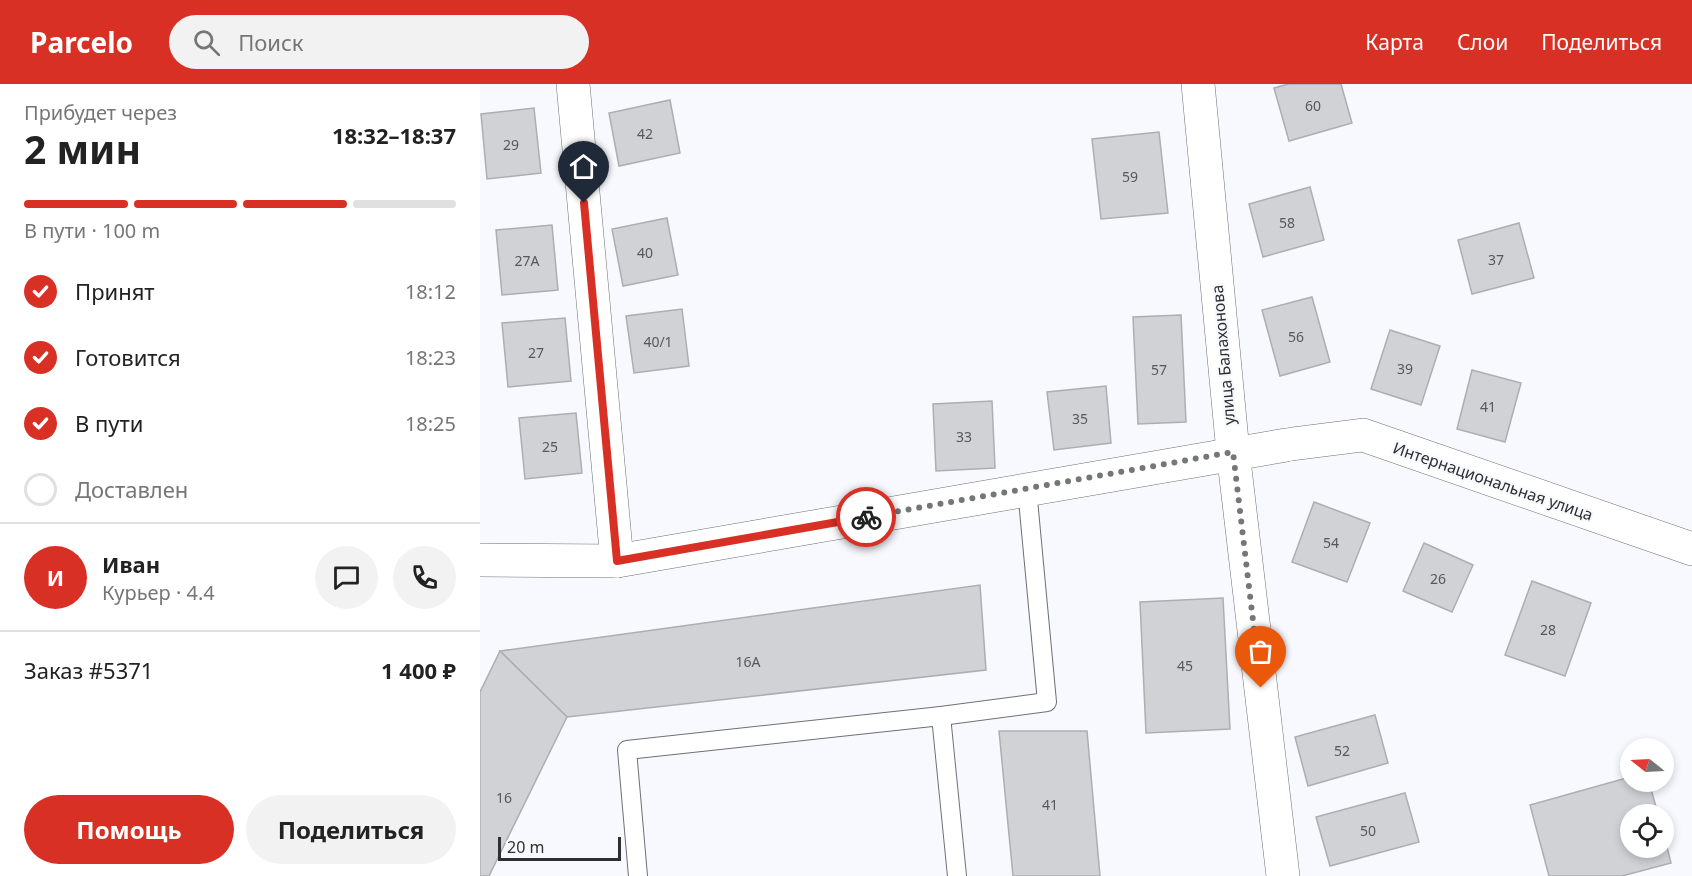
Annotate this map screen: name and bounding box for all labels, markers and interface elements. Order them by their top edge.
search box [169,15,589,69]
text: Parcelo [30,23,133,61]
icon: search [190,26,223,59]
text: Поиск [238,27,304,57]
text: Карта [1365,28,1424,56]
text: Слои [1457,28,1508,56]
text: Поделиться [1541,28,1662,56]
house number: 60 [1305,96,1321,115]
text: Прибудет через [24,99,177,126]
text: 18:32–18:37 [332,120,456,150]
text: 2 мин [24,122,141,175]
house number: 42 [637,124,653,143]
house number: 29 [503,135,519,154]
pin [558,141,609,203]
icon: home [567,150,600,183]
house number: 59 [1122,167,1138,186]
house number: 58 [1279,213,1295,232]
text: В пути · 100 m [24,217,160,244]
house number: 40 [637,243,653,262]
house number: 37 [1488,250,1504,269]
house number: 27А [515,251,540,270]
icon: check [24,275,57,308]
text: Принят [75,276,155,306]
text: 18:12 [405,278,456,305]
street label: улица Балахонова [1206,284,1240,426]
house number: 56 [1288,327,1304,346]
house number: 40/1 [643,332,673,351]
icon: check [24,341,57,374]
text: Готовится [75,342,181,372]
house number: 27 [528,343,544,362]
text: 18:23 [405,344,456,371]
house number: 39 [1397,359,1413,378]
house number: 57 [1151,360,1167,379]
house number: 41 [1480,397,1496,416]
icon: check [24,407,57,440]
text: В пути [75,408,143,438]
house number: 35 [1072,409,1088,428]
text: 18:25 [405,410,456,437]
house number: 33 [956,427,972,446]
street label: Интернациональная улица [1390,436,1596,526]
house number: 25 [542,437,558,456]
text: Доставлен [75,474,188,504]
courier [836,487,896,547]
icon: bike [850,501,883,534]
house number: 54 [1323,533,1339,552]
button: chat [315,546,378,609]
button: phone [393,546,456,609]
text: Иван [102,549,160,579]
text: И [47,562,64,592]
house number: 26 [1430,569,1446,588]
text: Курьер · 4.4 [102,579,215,606]
house number: 28 [1540,620,1556,639]
pin [1235,626,1286,688]
icon: bag [1244,635,1277,668]
house number: 16А [736,652,761,671]
text: Заказ #5371 [24,655,153,685]
text: 1 400 ₽ [381,655,456,685]
house number: 45 [1177,656,1193,675]
north arrow [1620,738,1674,792]
map controls [1620,738,1674,858]
house number: 52 [1334,741,1350,760]
house number: 16 [496,788,512,807]
button: Помощь [24,795,234,864]
button: Поделиться [246,795,456,864]
house number: 41 [1042,795,1058,814]
button: locate [1620,804,1674,858]
house number: 50 [1360,821,1376,840]
scale bar [498,834,621,862]
text: 20 m [507,836,544,858]

